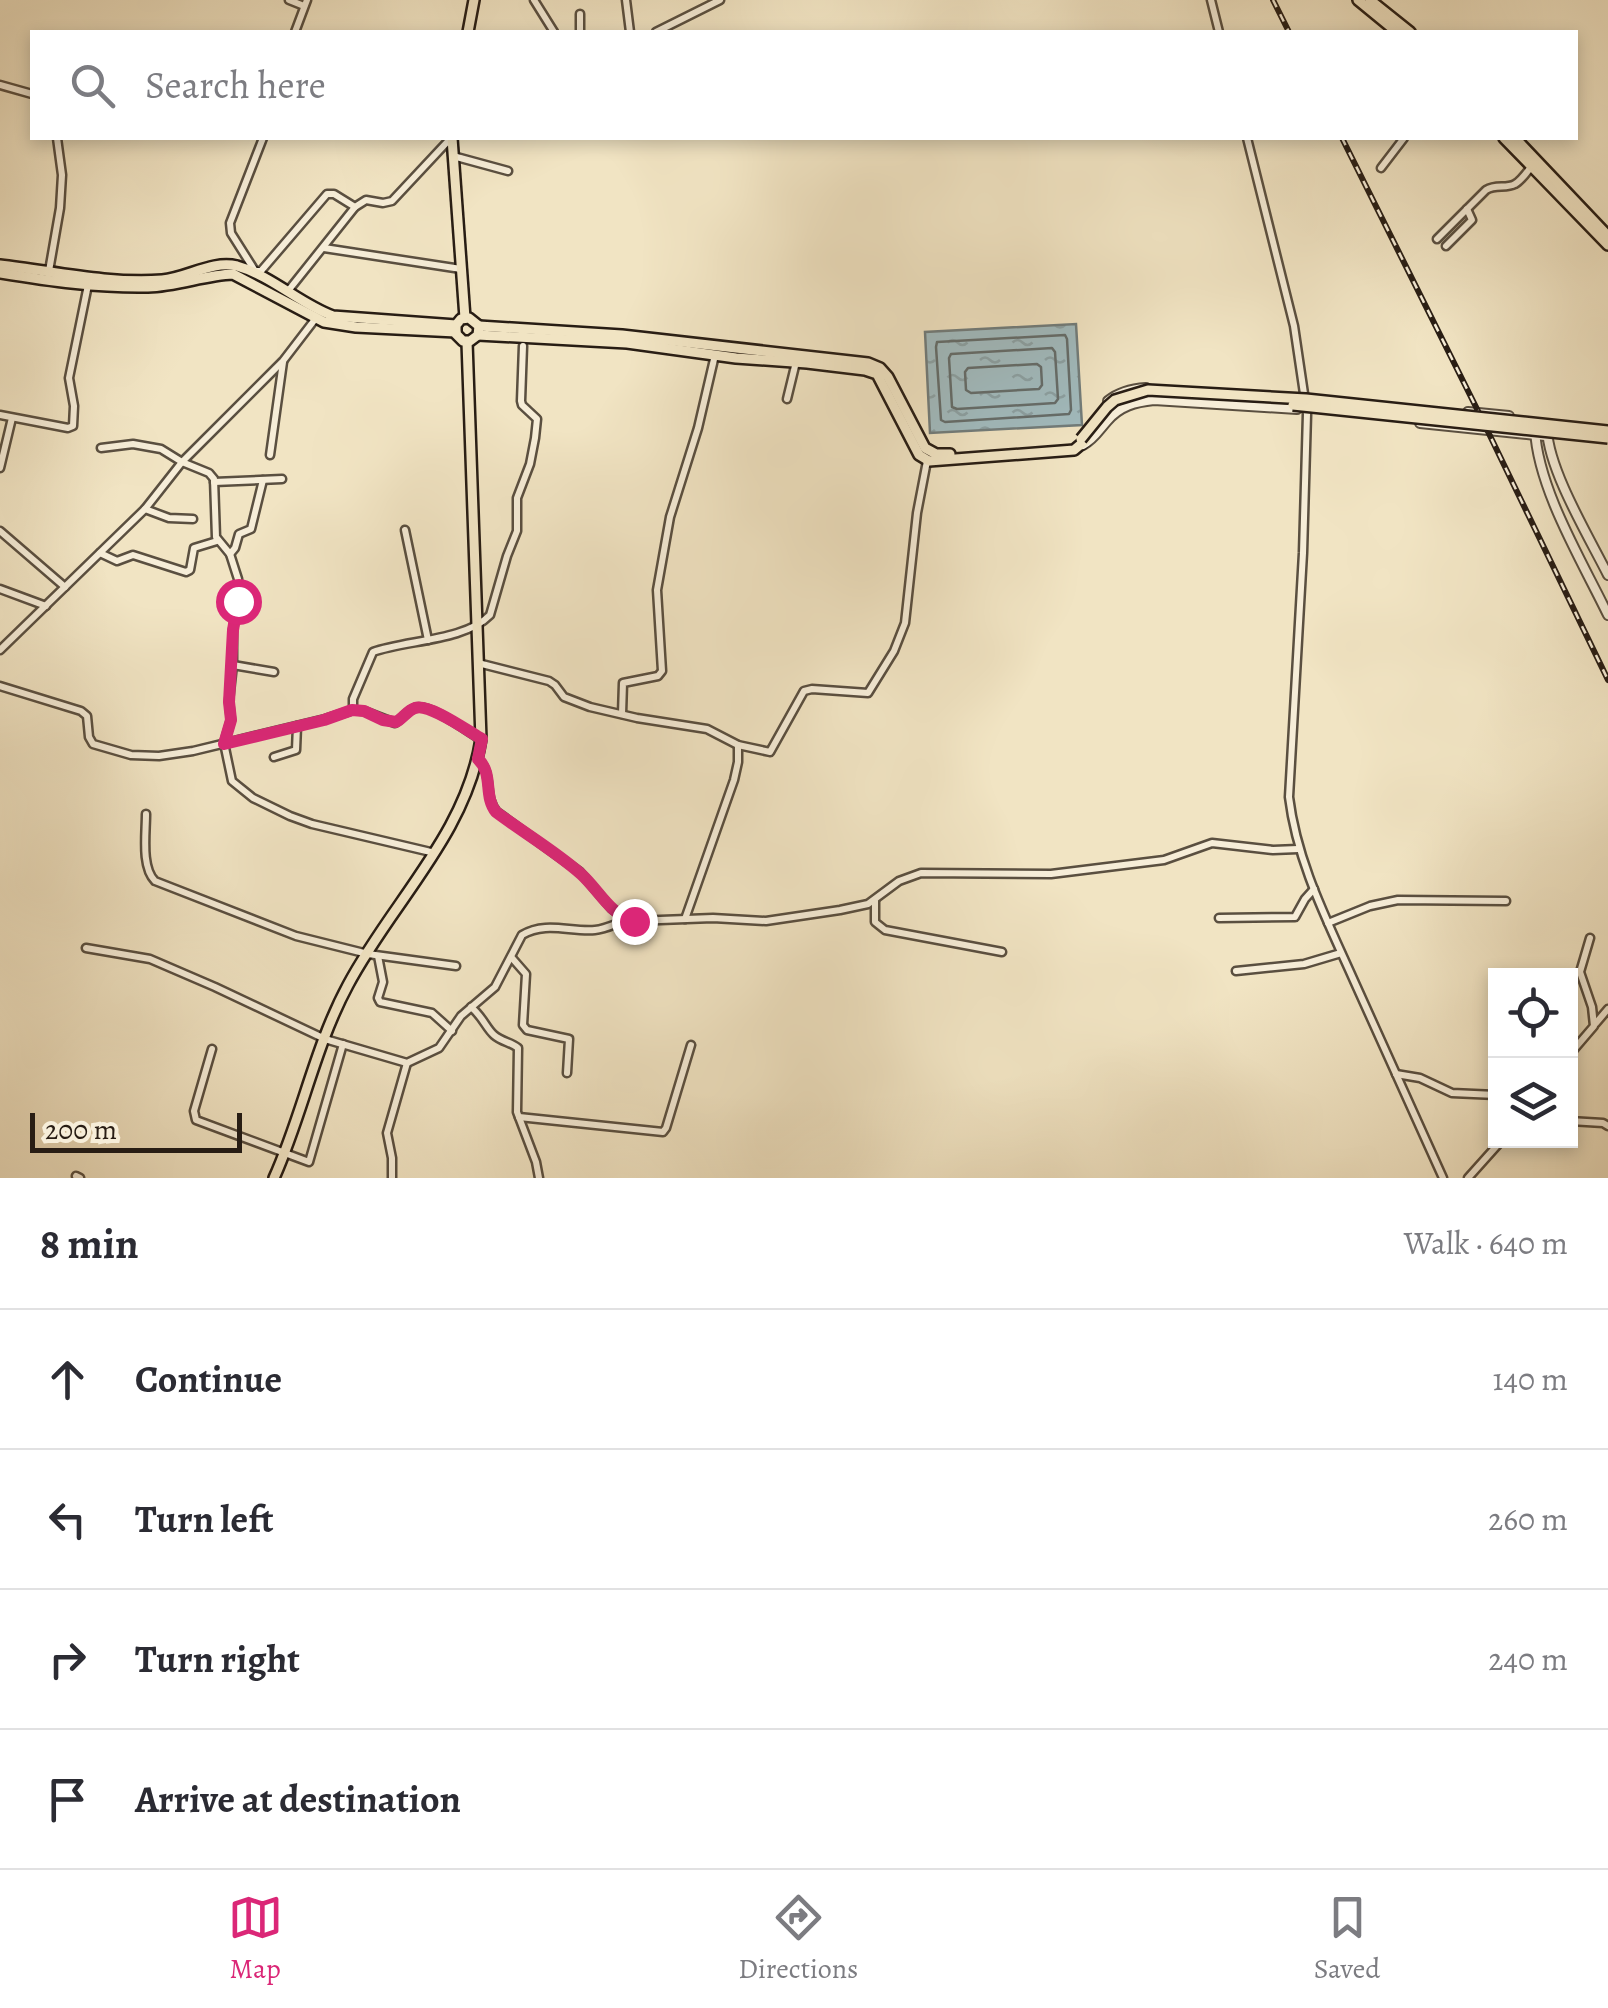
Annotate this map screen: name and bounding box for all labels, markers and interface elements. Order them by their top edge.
search box [30,30,1578,140]
icon: search [65,58,120,113]
text: Search here [145,59,326,111]
route start [216,579,262,625]
route end [612,899,658,945]
map controls [1488,968,1578,1148]
button: locate [1488,968,1578,1058]
button: layers [1488,1058,1578,1148]
scale bar [30,1108,242,1152]
text: 200 m [45,1111,117,1149]
text: 8 min [40,1215,139,1272]
text: Walk · 640 m [1404,1221,1568,1265]
icon: ahead [40,1352,95,1407]
text: Continue [135,1353,282,1405]
text: 140 m [1493,1357,1568,1401]
icon: left [40,1492,95,1547]
text: Turn left [135,1493,274,1545]
text: 260 m [1488,1497,1568,1541]
icon: right [40,1632,95,1687]
text: Turn right [135,1633,300,1685]
text: 240 m [1488,1637,1568,1681]
icon: arrive [40,1772,95,1827]
text: Arrive at destination [135,1773,461,1825]
tab: Map [228,1890,283,1988]
tab: Directions [738,1890,858,1988]
tab: Saved [1314,1890,1380,1988]

